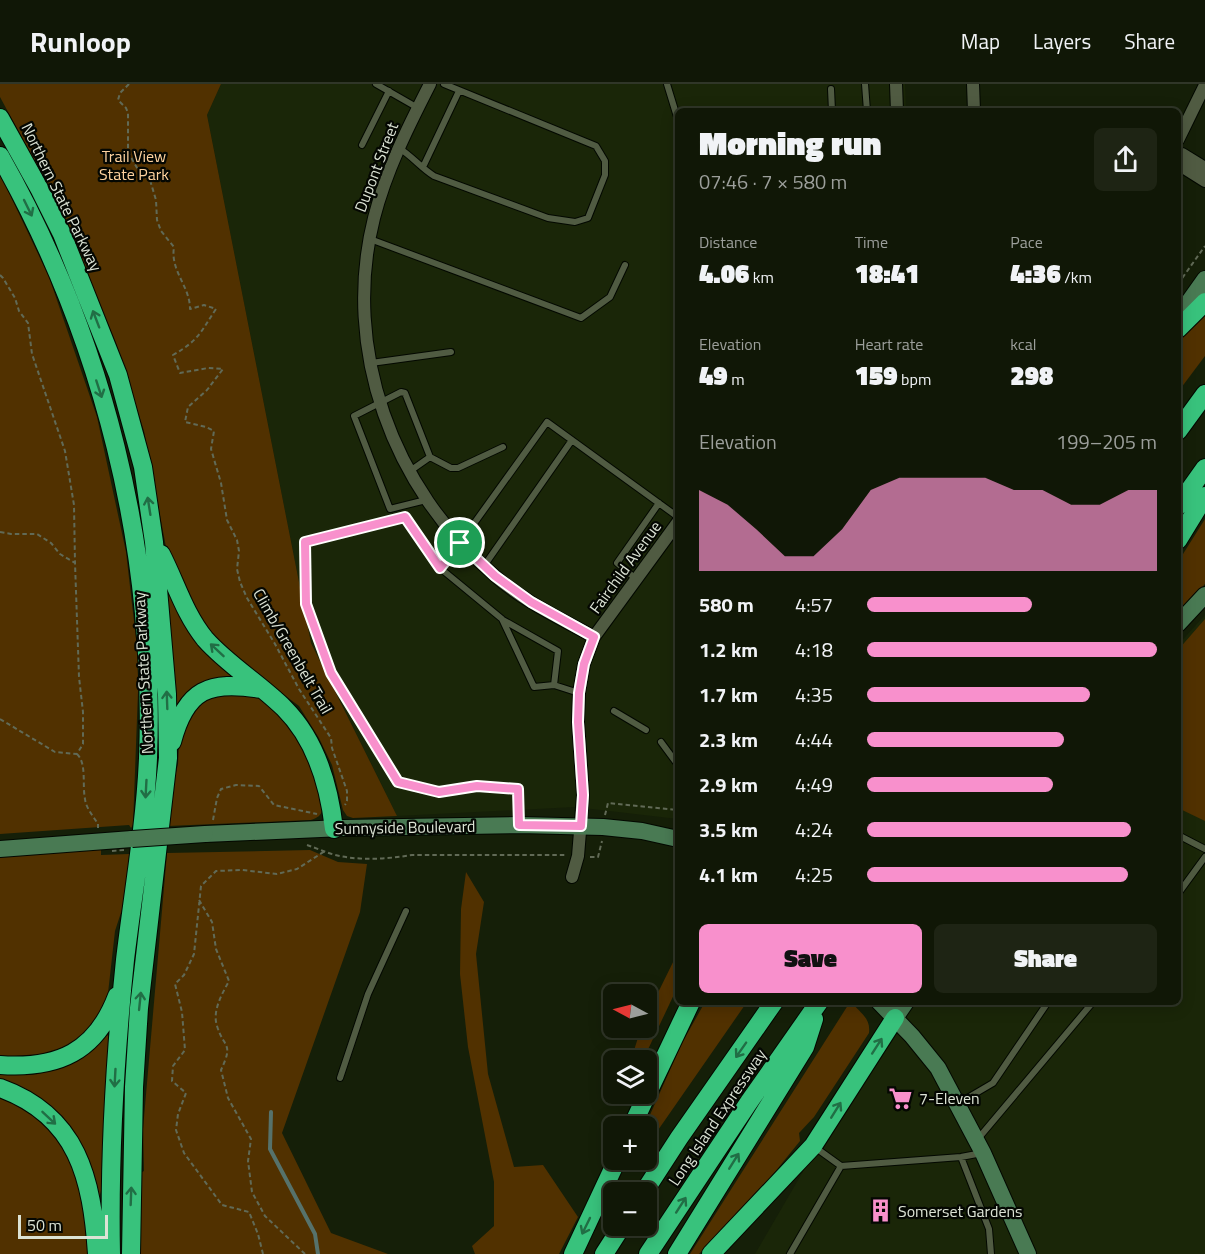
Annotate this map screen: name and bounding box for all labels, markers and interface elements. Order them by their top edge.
text: Runloop [30,20,131,63]
text: Map [961,25,1000,57]
text: Layers [1033,25,1091,57]
text: Share [1124,25,1175,57]
street label: Dupont Street [348,118,404,215]
text: Morning run [699,118,881,168]
street label: Northern State Parkway [16,119,109,275]
button: share [1094,128,1157,191]
park label: Trail View State Park [99,144,169,186]
text: 07:46 · 7 × 580 m [699,166,847,197]
one-way arrow [22,199,34,217]
text: Distance [699,230,757,254]
text: Time [855,230,888,254]
text: Pace [1010,230,1043,254]
text: 4.06 [699,254,749,293]
text: 18:41 [855,254,919,293]
text: 4:36 [1010,254,1061,293]
text: km [749,265,774,289]
text: /km [1061,265,1092,289]
one-way arrow [90,310,101,329]
text: Elevation [699,332,761,356]
text: Heart rate [855,332,923,356]
text: kcal [1010,332,1036,356]
text: 49 [699,356,728,395]
text: 159 [855,356,898,395]
text: 298 [1010,356,1053,395]
text: m [728,367,745,391]
text: bpm [898,367,931,391]
one-way arrow [94,379,105,398]
text: Elevation [699,426,777,457]
text: 199–205 m [1056,426,1157,457]
one-way arrow [143,497,154,516]
street label: Fairchild Avenue [583,516,667,618]
pin [434,517,485,568]
icon: arrive [443,526,476,559]
street label: Climb/Greenbelt Trail [247,584,339,718]
text: 580 m [699,589,754,620]
text: 4:57 [795,589,833,620]
street label: Northern State Parkway [127,591,159,755]
text: 1.2 km [699,634,758,665]
text: 4:18 [795,634,833,665]
one-way arrow [210,644,225,658]
text: 1.7 km [699,679,758,710]
text: 4:35 [795,679,833,710]
one-way arrow [161,691,173,710]
text: 2.3 km [699,724,758,755]
text: 4:44 [795,724,833,755]
text: 2.9 km [699,769,758,800]
text: 4:49 [795,769,833,800]
one-way arrow [141,779,152,799]
street label: Sunnyside Boulevard [334,814,476,840]
text: 3.5 km [699,814,758,845]
text: 4:24 [795,814,833,845]
text: 4.1 km [699,859,758,890]
text: 4:25 [795,859,833,890]
button: Save [699,924,922,993]
button: Share [934,924,1157,993]
north arrow [603,984,657,1038]
map controls [603,984,657,1236]
one-way arrow [135,991,146,1011]
one-way arrow [871,1038,883,1055]
one-way arrow [735,1041,747,1058]
street label: Long Island Expressway [662,1043,772,1190]
button: layers [603,1050,657,1104]
one-way arrow [110,1067,121,1087]
supermarket icon: 7-Eleven [888,1085,914,1111]
place label: 7-Eleven [919,1086,980,1110]
one-way arrow [831,1102,843,1119]
one-way arrow [42,1110,57,1125]
button: + [603,1116,657,1170]
one-way arrow [729,1153,741,1170]
button: − [603,1182,657,1236]
one-way arrow [125,1186,137,1206]
one-way arrow [675,1197,687,1214]
building icon: Somerset Gardens [867,1198,893,1224]
place label: Somerset Gardens [898,1199,1023,1223]
scale bar [18,1212,108,1240]
text: 50 m [27,1213,62,1237]
one-way arrow [580,1216,592,1234]

